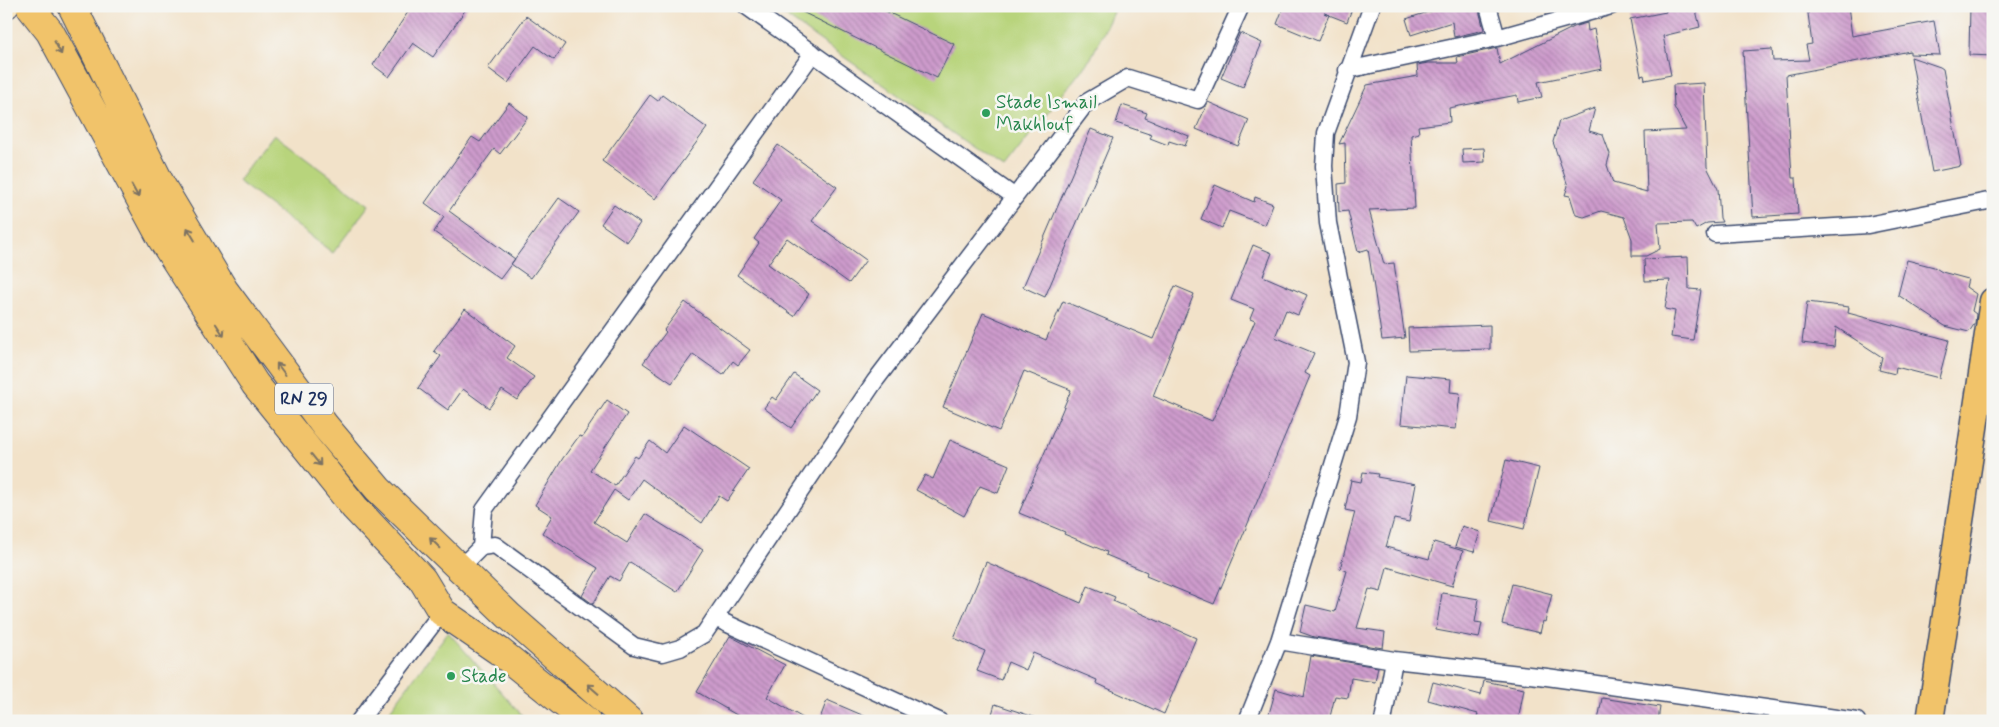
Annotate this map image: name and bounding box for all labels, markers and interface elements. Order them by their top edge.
one-way arrow [54,40,64,54]
place label: Stade Ismail Makhlouf [996,90,1097,137]
marker: Stade Ismail Makhlouf [980,107,992,119]
one-way arrow [131,183,141,198]
one-way arrow [185,228,195,242]
one-way arrow [215,322,225,336]
one-way arrow [276,363,287,376]
road number: RN 29 [275,384,333,414]
one-way arrow [310,454,322,467]
one-way arrow [428,537,441,549]
place label: Stade [461,664,507,689]
marker: Stade [445,670,457,682]
one-way arrow [586,683,599,694]

